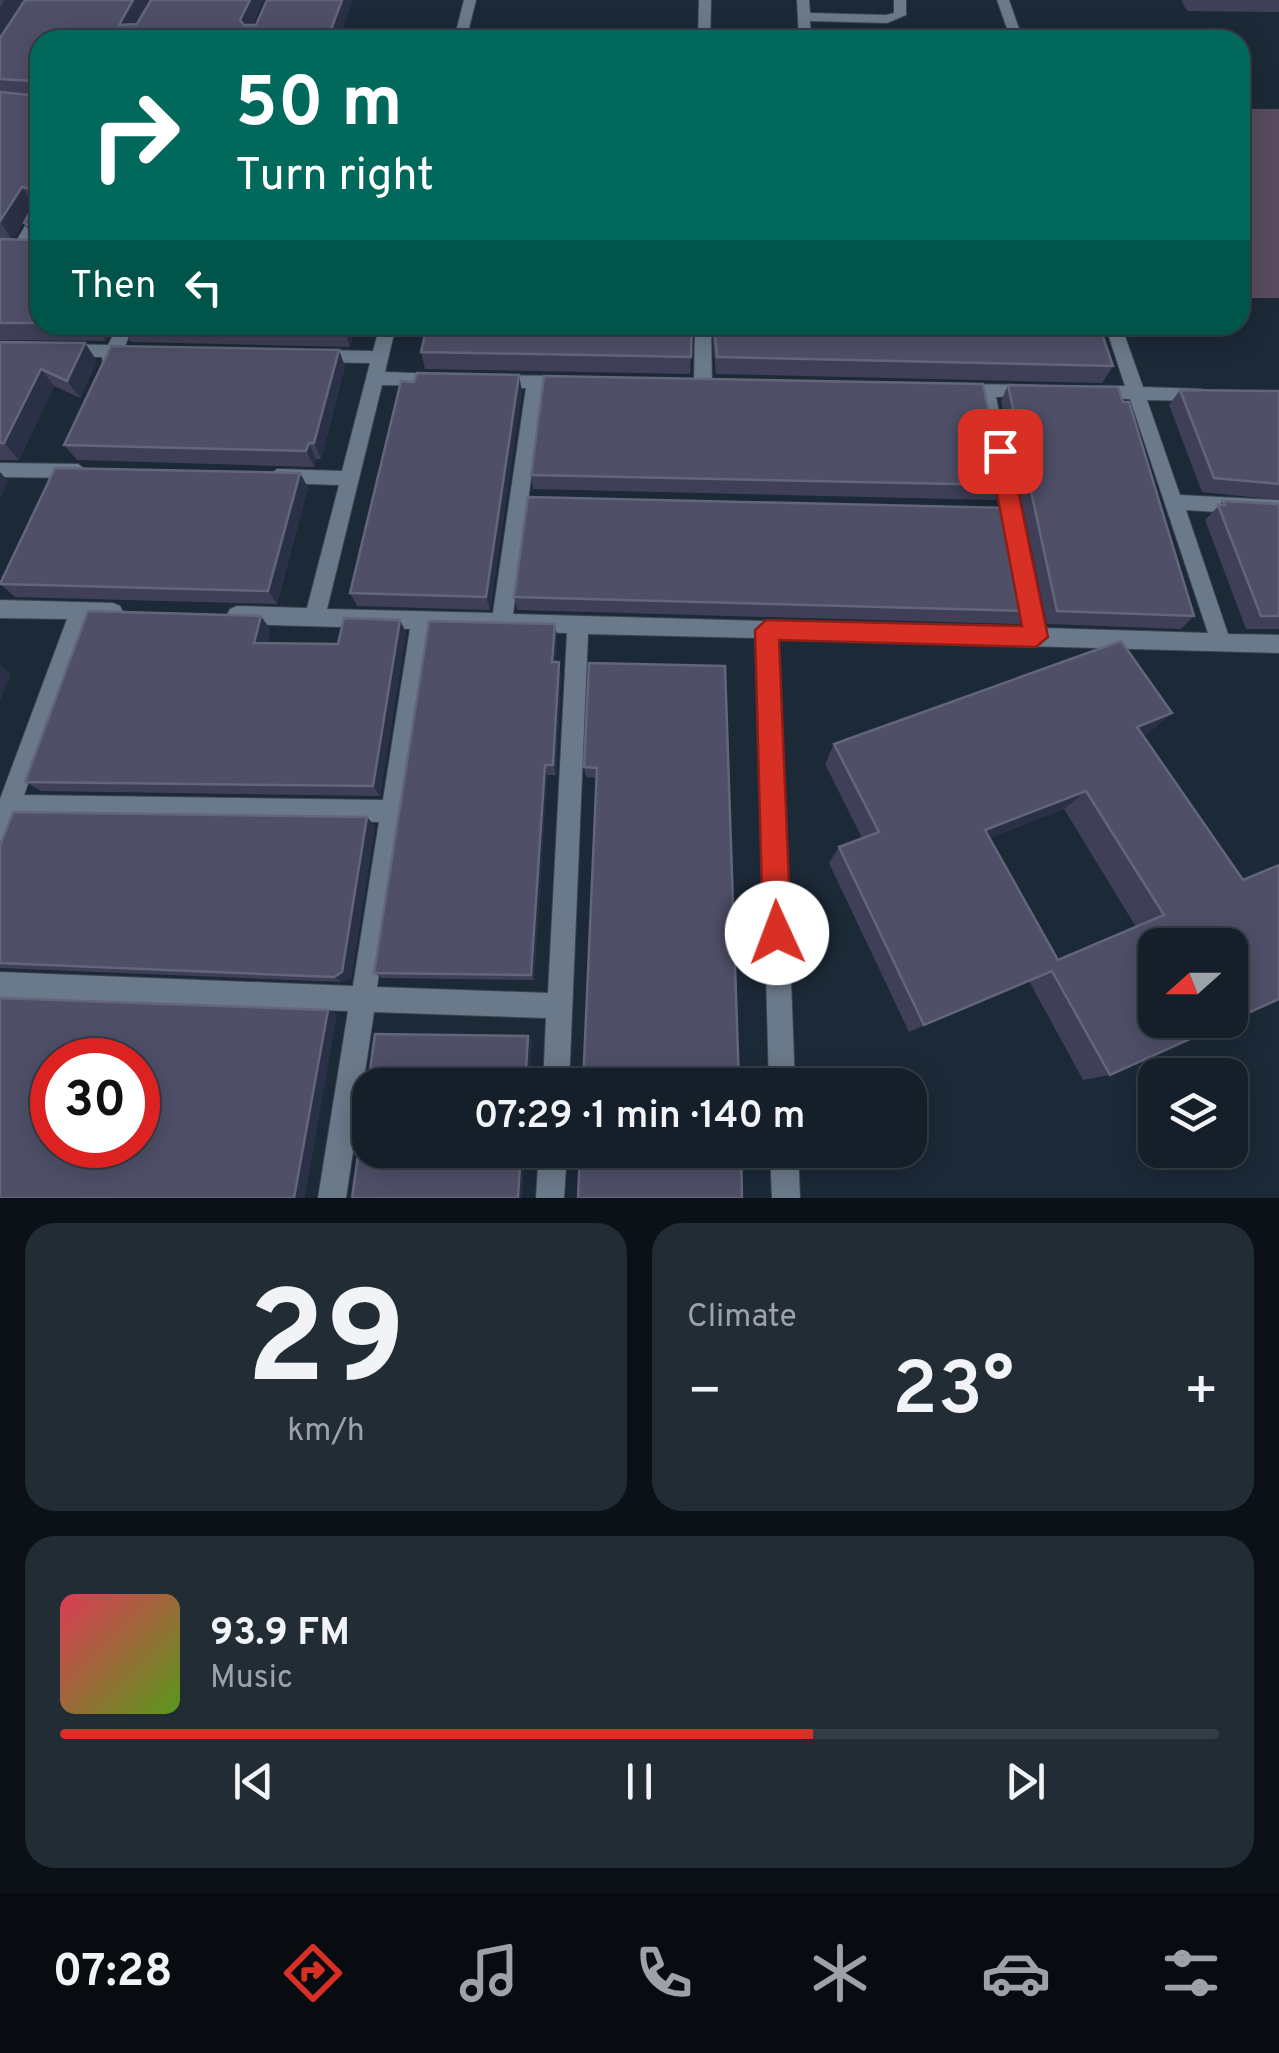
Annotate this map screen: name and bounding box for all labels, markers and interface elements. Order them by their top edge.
text: 50 m [235,62,402,151]
icon: right [70,70,200,200]
text: Turn right [235,149,434,206]
icon: left [176,260,231,315]
text: Then [70,263,156,312]
pin [958,409,1043,494]
icon: arrive [973,424,1028,479]
position arrow [725,881,829,985]
north arrow [1138,928,1248,1038]
map controls [1138,928,1248,1168]
speed limit sign: 30 [30,1038,160,1168]
button: layers [1138,1058,1248,1168]
text: 07:29 · 1 min · 140 m [474,1093,805,1142]
text: 29 [246,1264,406,1429]
text: Climate [687,1298,797,1338]
text: 23° [892,1346,1014,1441]
text: − [687,1359,722,1429]
text: + [1184,1359,1219,1429]
text: km/h [287,1412,365,1452]
text: 93.9 FM [210,1610,350,1659]
text: Music [210,1659,293,1699]
icon: previous [226,1754,281,1809]
icon: pause [612,1754,667,1809]
icon: next [998,1754,1053,1809]
icon: directions [278,1938,348,2008]
icon: music [454,1938,524,2008]
icon: phone [629,1938,699,2008]
icon: climate [805,1938,875,2008]
icon: car [981,1938,1051,2008]
icon: filters [1156,1938,1226,2008]
text: 07:28 [53,1945,173,2002]

